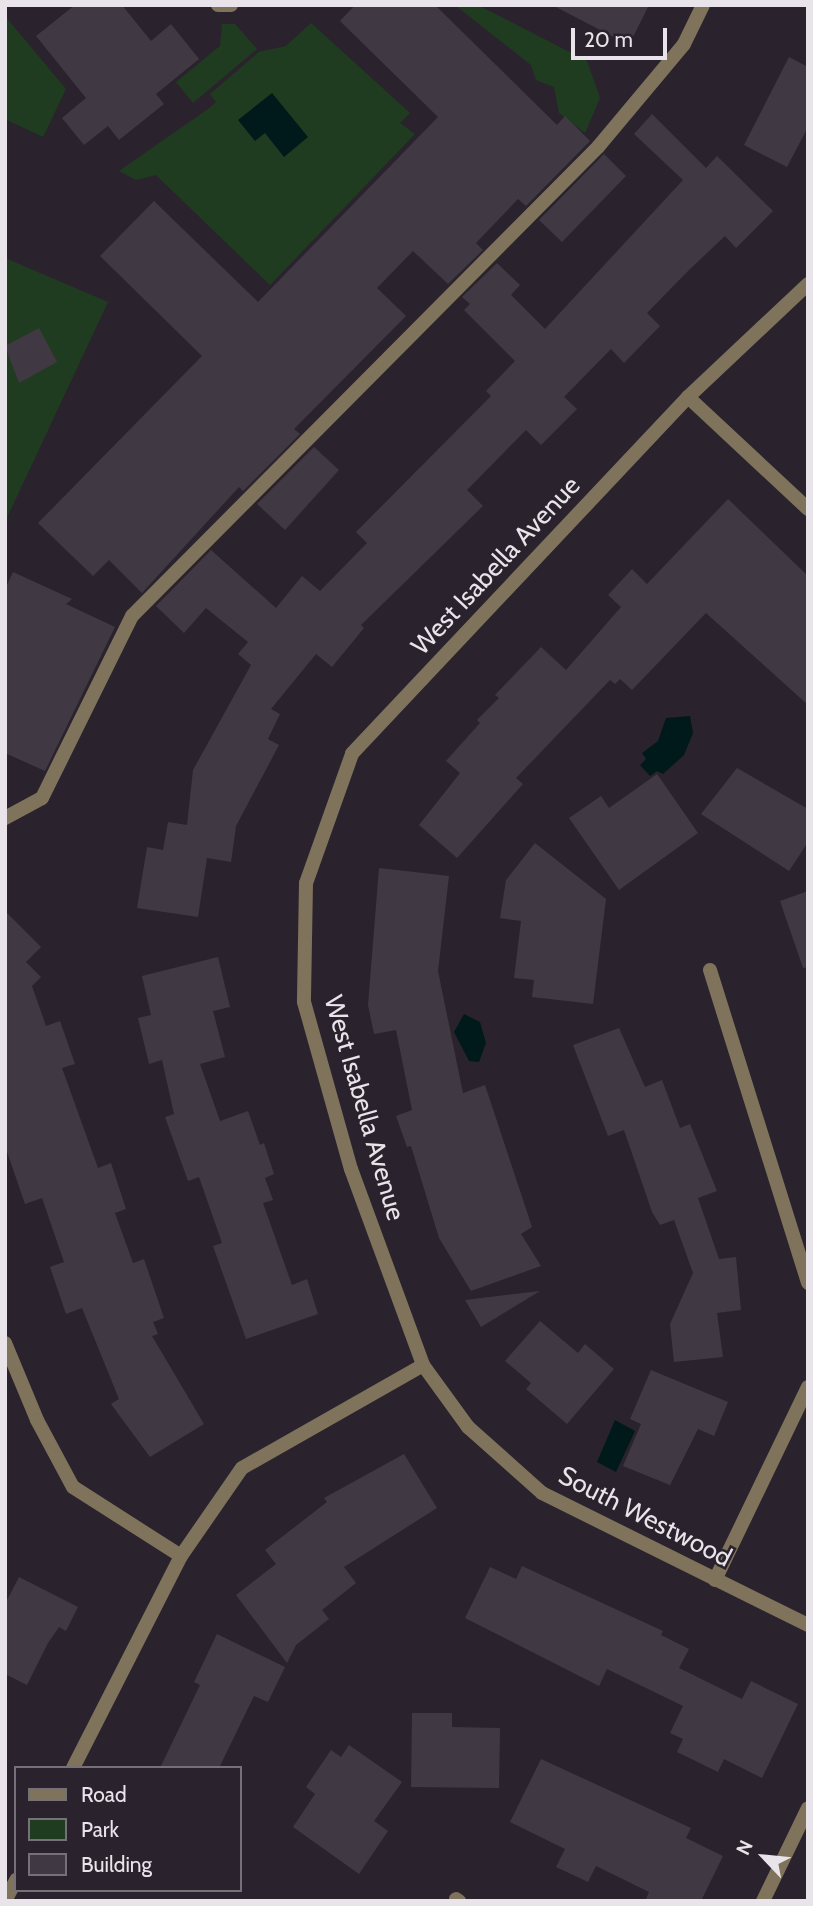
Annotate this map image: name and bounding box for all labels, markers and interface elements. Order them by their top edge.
scale bar [575,14,671,58]
text: 20 m [584,27,633,52]
street label: West Isabella Avenue [405,470,587,662]
street label: West Isabella Avenue [317,992,411,1224]
street label: South Westwood [553,1460,737,1574]
legend [14,1766,242,1892]
text: Road [81,1782,127,1807]
text: Park [81,1817,119,1842]
north arrow [729,1822,799,1892]
text: N [731,1836,758,1859]
text: Building [81,1852,152,1877]

